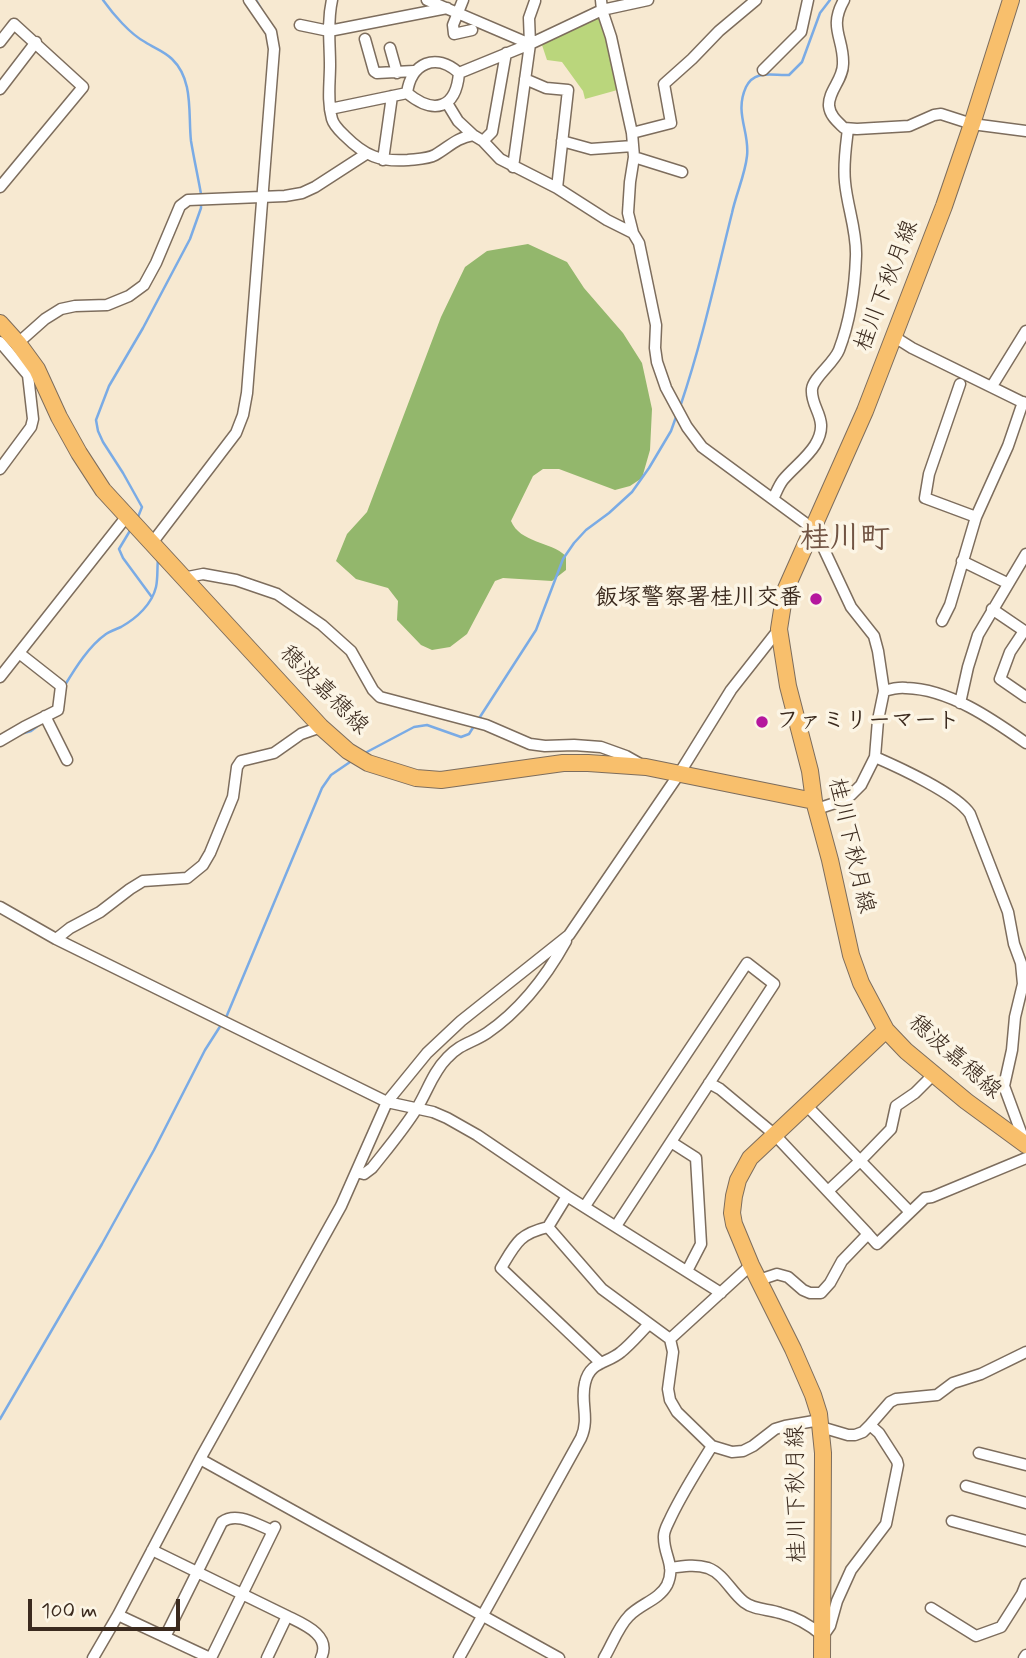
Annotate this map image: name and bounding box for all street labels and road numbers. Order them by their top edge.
street label: 桂川下秋月線 [850,217,926,355]
street label: 穂波嘉穂線 [273,641,373,741]
street label: 桂川下秋月線 [821,776,879,916]
street label: 穂波嘉穂線 [902,1010,1006,1106]
street label: 桂川下秋月線 [783,1425,813,1563]

